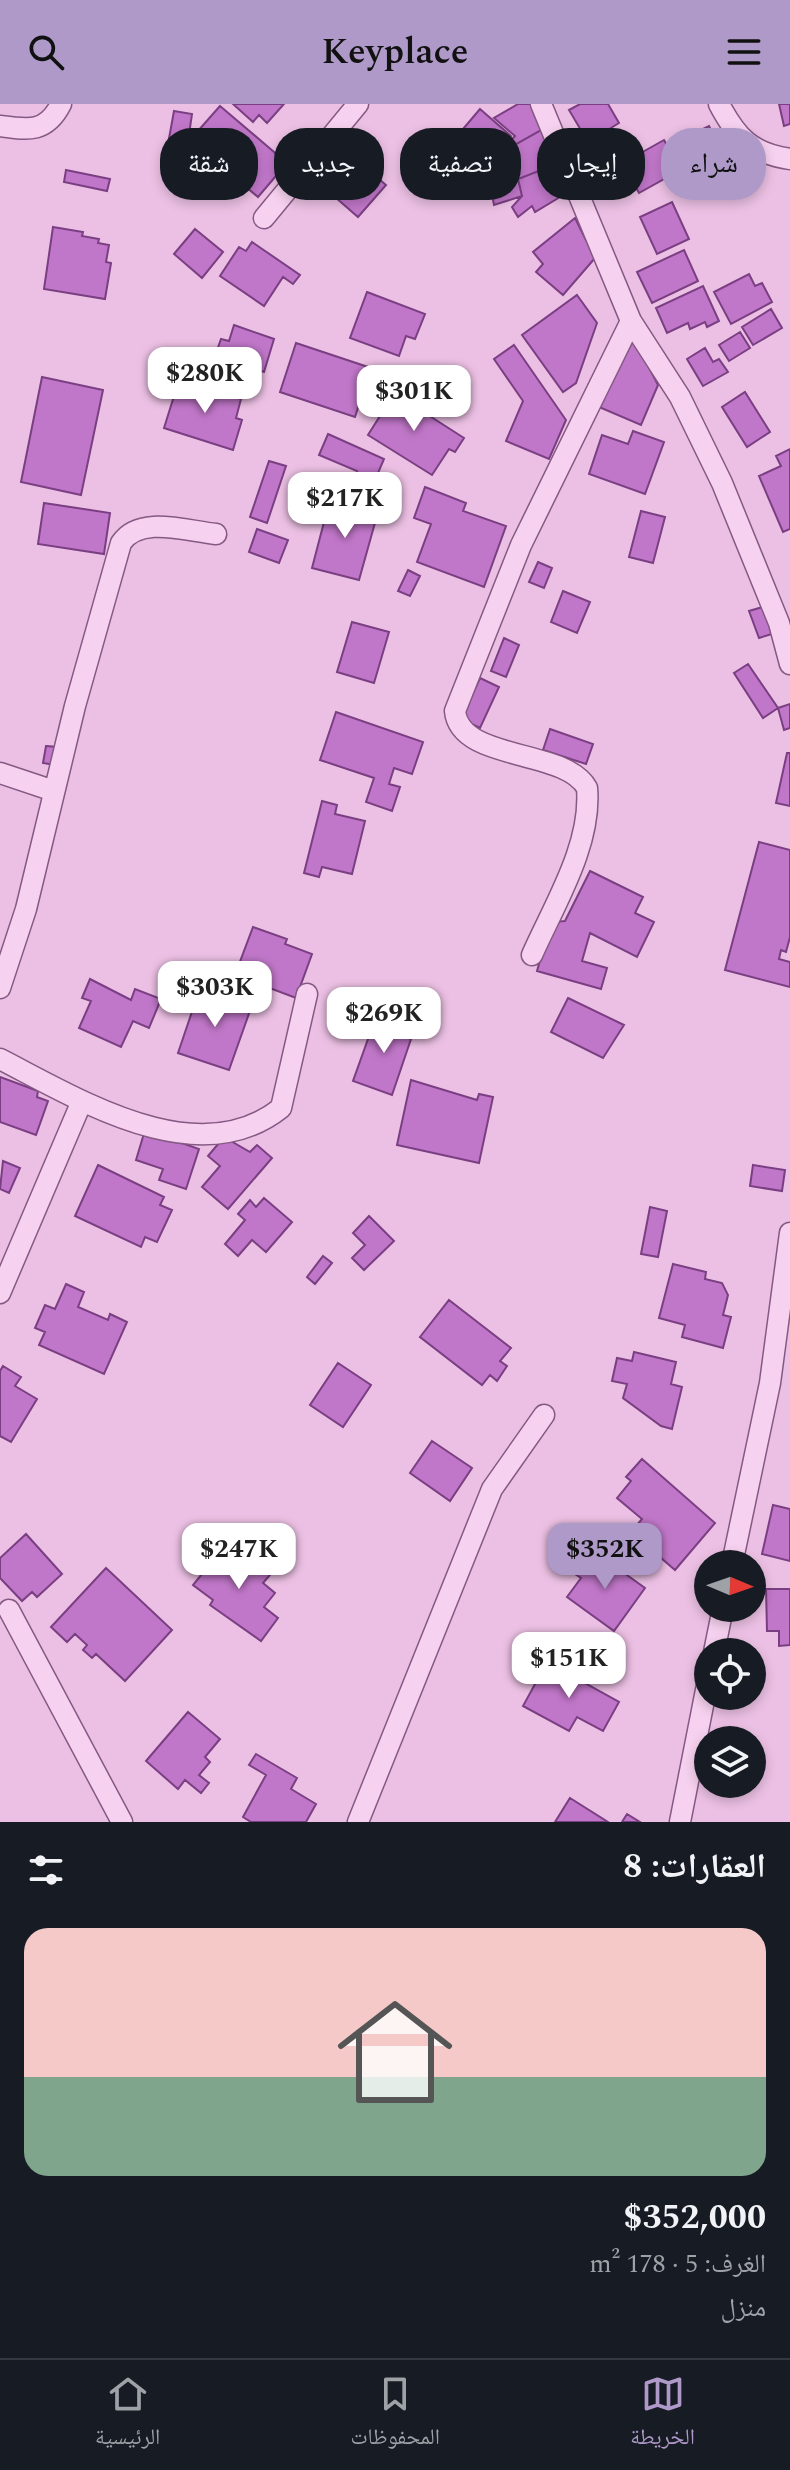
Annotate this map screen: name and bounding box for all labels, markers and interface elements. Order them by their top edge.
text: Keyplace [322,25,468,80]
icon: search [24,30,68,74]
icon: menu [722,30,766,74]
chip: شقة [160,128,258,200]
chip: جديد [274,128,384,200]
chip: تصفية [400,128,521,200]
chip: إيجار [537,128,645,200]
chip: شراء [661,128,766,200]
pin: $280K [149,347,261,415]
text: $280K [166,353,244,393]
pin: $301K [358,365,470,433]
text: $301K [375,371,453,411]
pin: $217K [289,472,401,540]
text: $217K [306,478,384,518]
pin: $303K [159,961,271,1029]
text: $303K [176,967,254,1007]
pin: $269K [328,987,440,1055]
text: $269K [345,993,423,1033]
pin: $247K [183,1523,295,1591]
pin: $352K [549,1523,661,1591]
text: $247K [200,1529,278,1569]
text: $352K [566,1529,644,1569]
north arrow [694,1550,766,1622]
map controls [694,1550,766,1798]
pin: $151K [513,1632,625,1700]
text: $151K [530,1638,608,1678]
button: locate [694,1638,766,1710]
button: layers [694,1726,766,1798]
text: العقارات: 8 [623,1841,766,1893]
icon: filters [24,1848,68,1892]
icon: home [323,1980,467,2124]
text: $352,000 [623,2192,766,2244]
text: الغرف: 5 · 178 m² [589,2244,766,2284]
text: منزل [721,2288,766,2328]
tab: الرئيسية [95,2372,160,2458]
tab: المحفوظات [350,2372,440,2458]
tab: الخريطة [630,2372,695,2458]

